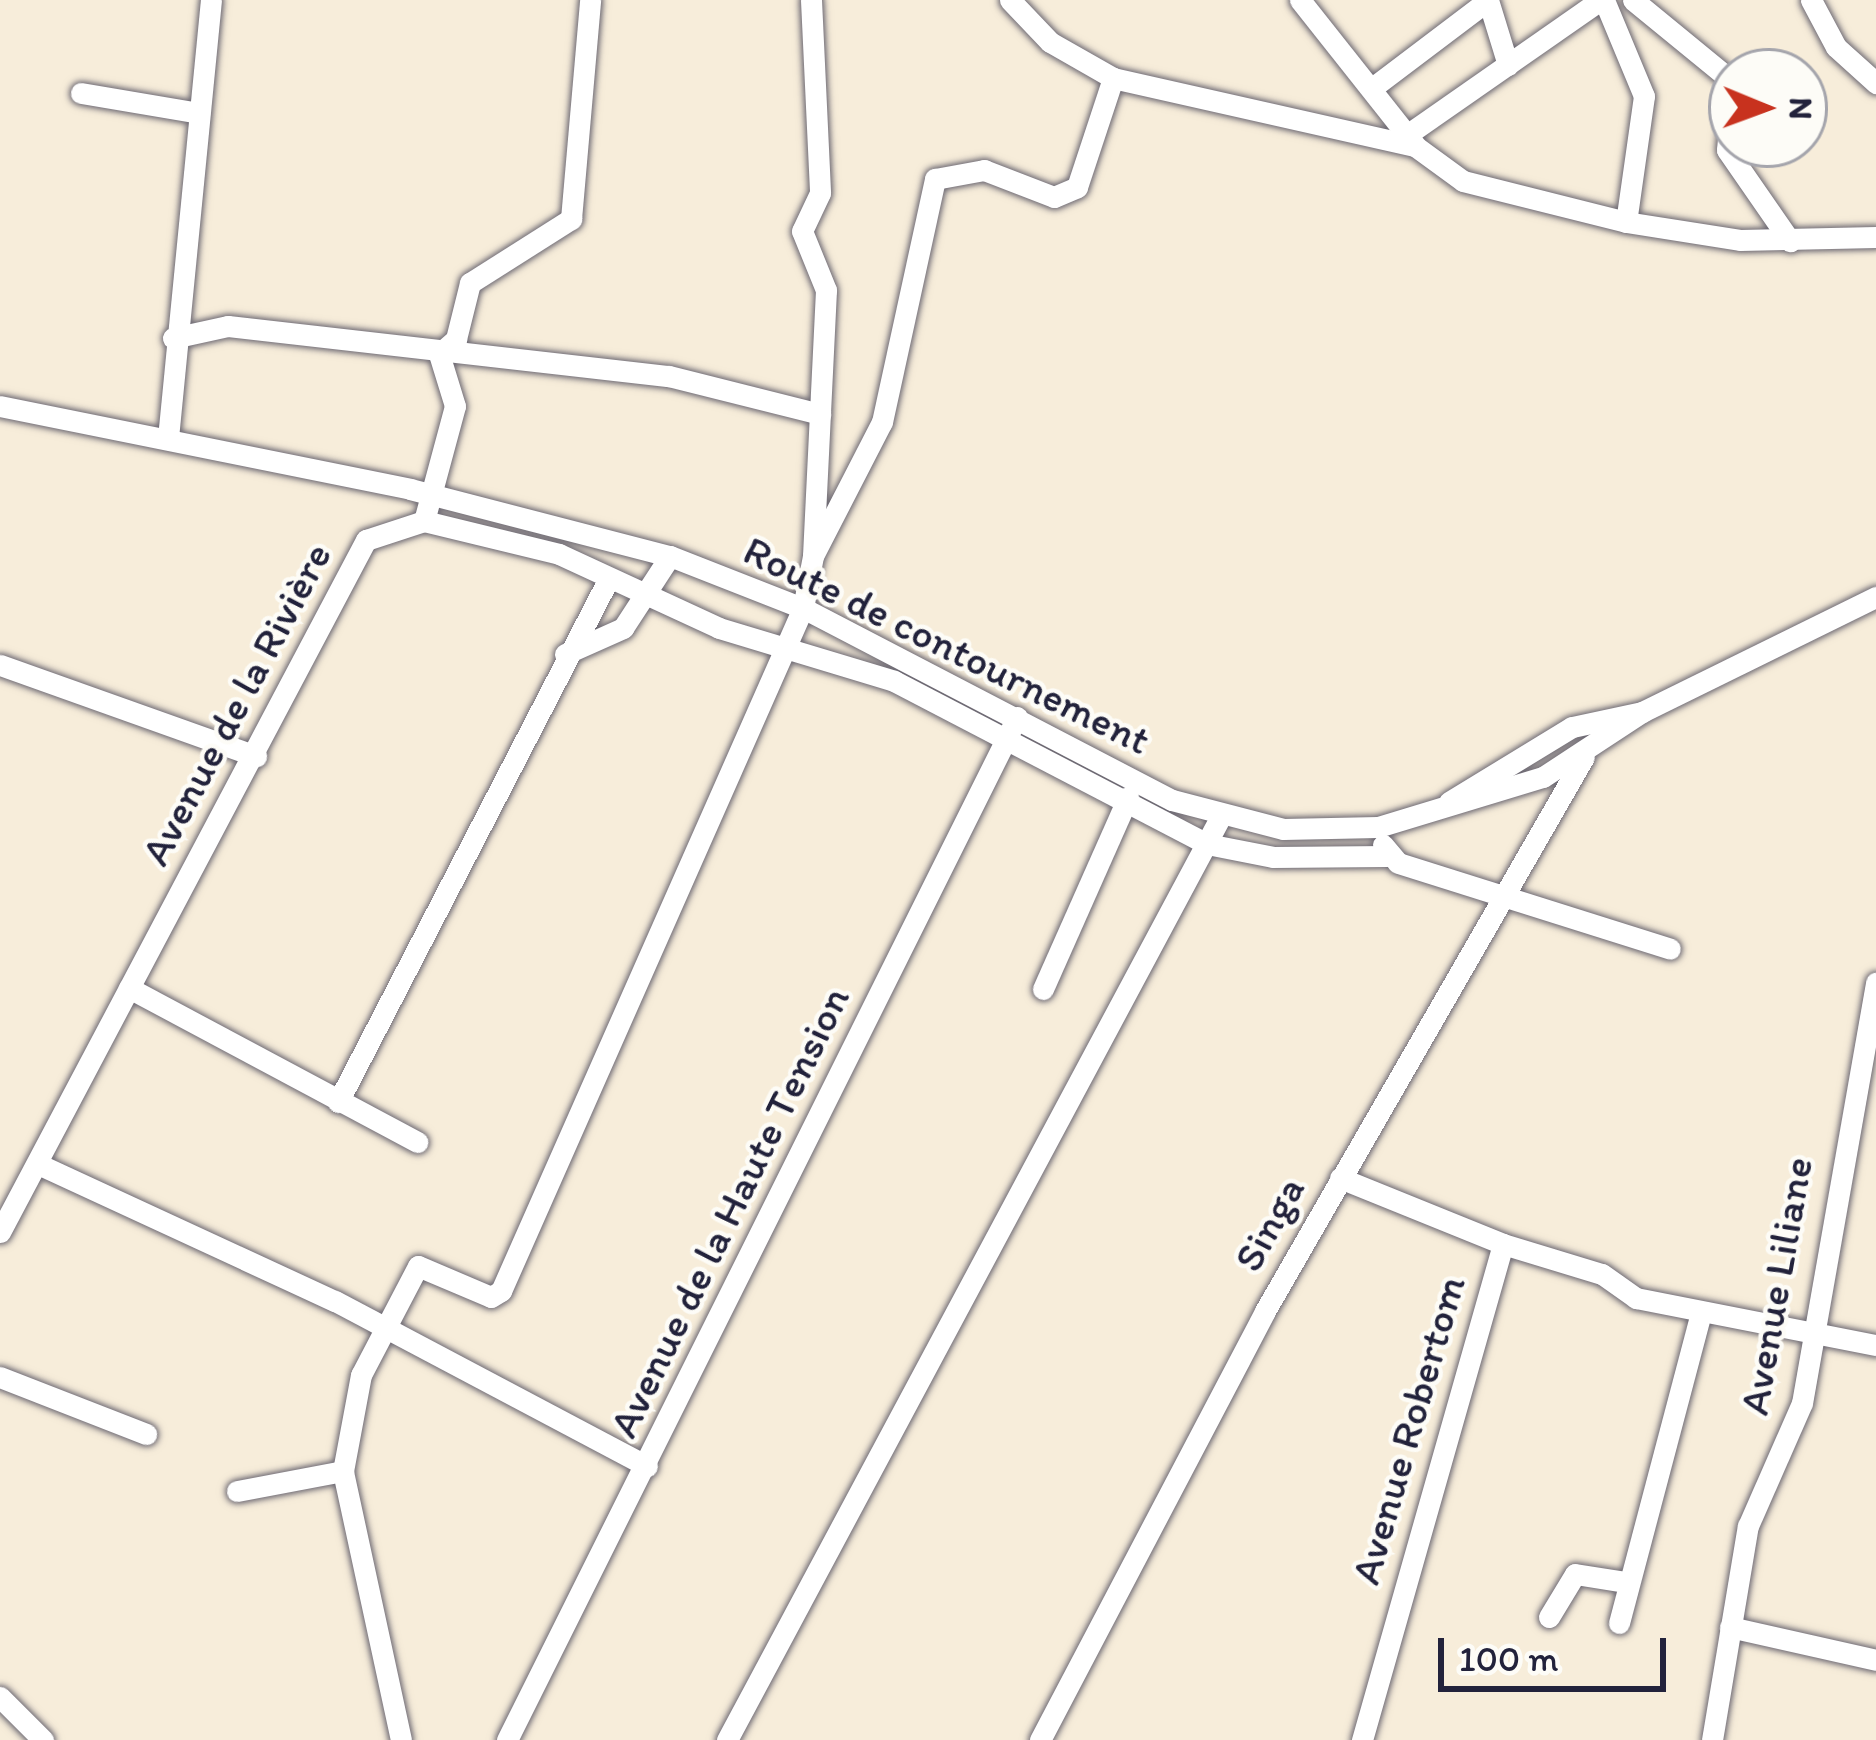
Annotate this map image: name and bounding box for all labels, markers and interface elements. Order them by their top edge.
north arrow [1708,48,1828,168]
text: N [1782,97,1821,120]
street label: Route de contournement [736,525,1158,765]
street label: Avenue de la Rivière [130,534,342,874]
street label: Avenue de la Haute Tension [598,979,860,1445]
street label: Avenue Liliane [1729,1154,1823,1418]
street label: Singa [1223,1168,1315,1280]
street label: Avenue Robertom [1340,1270,1476,1590]
scale bar [1444,1614,1672,1688]
text: 100 m [1459,1637,1558,1680]

